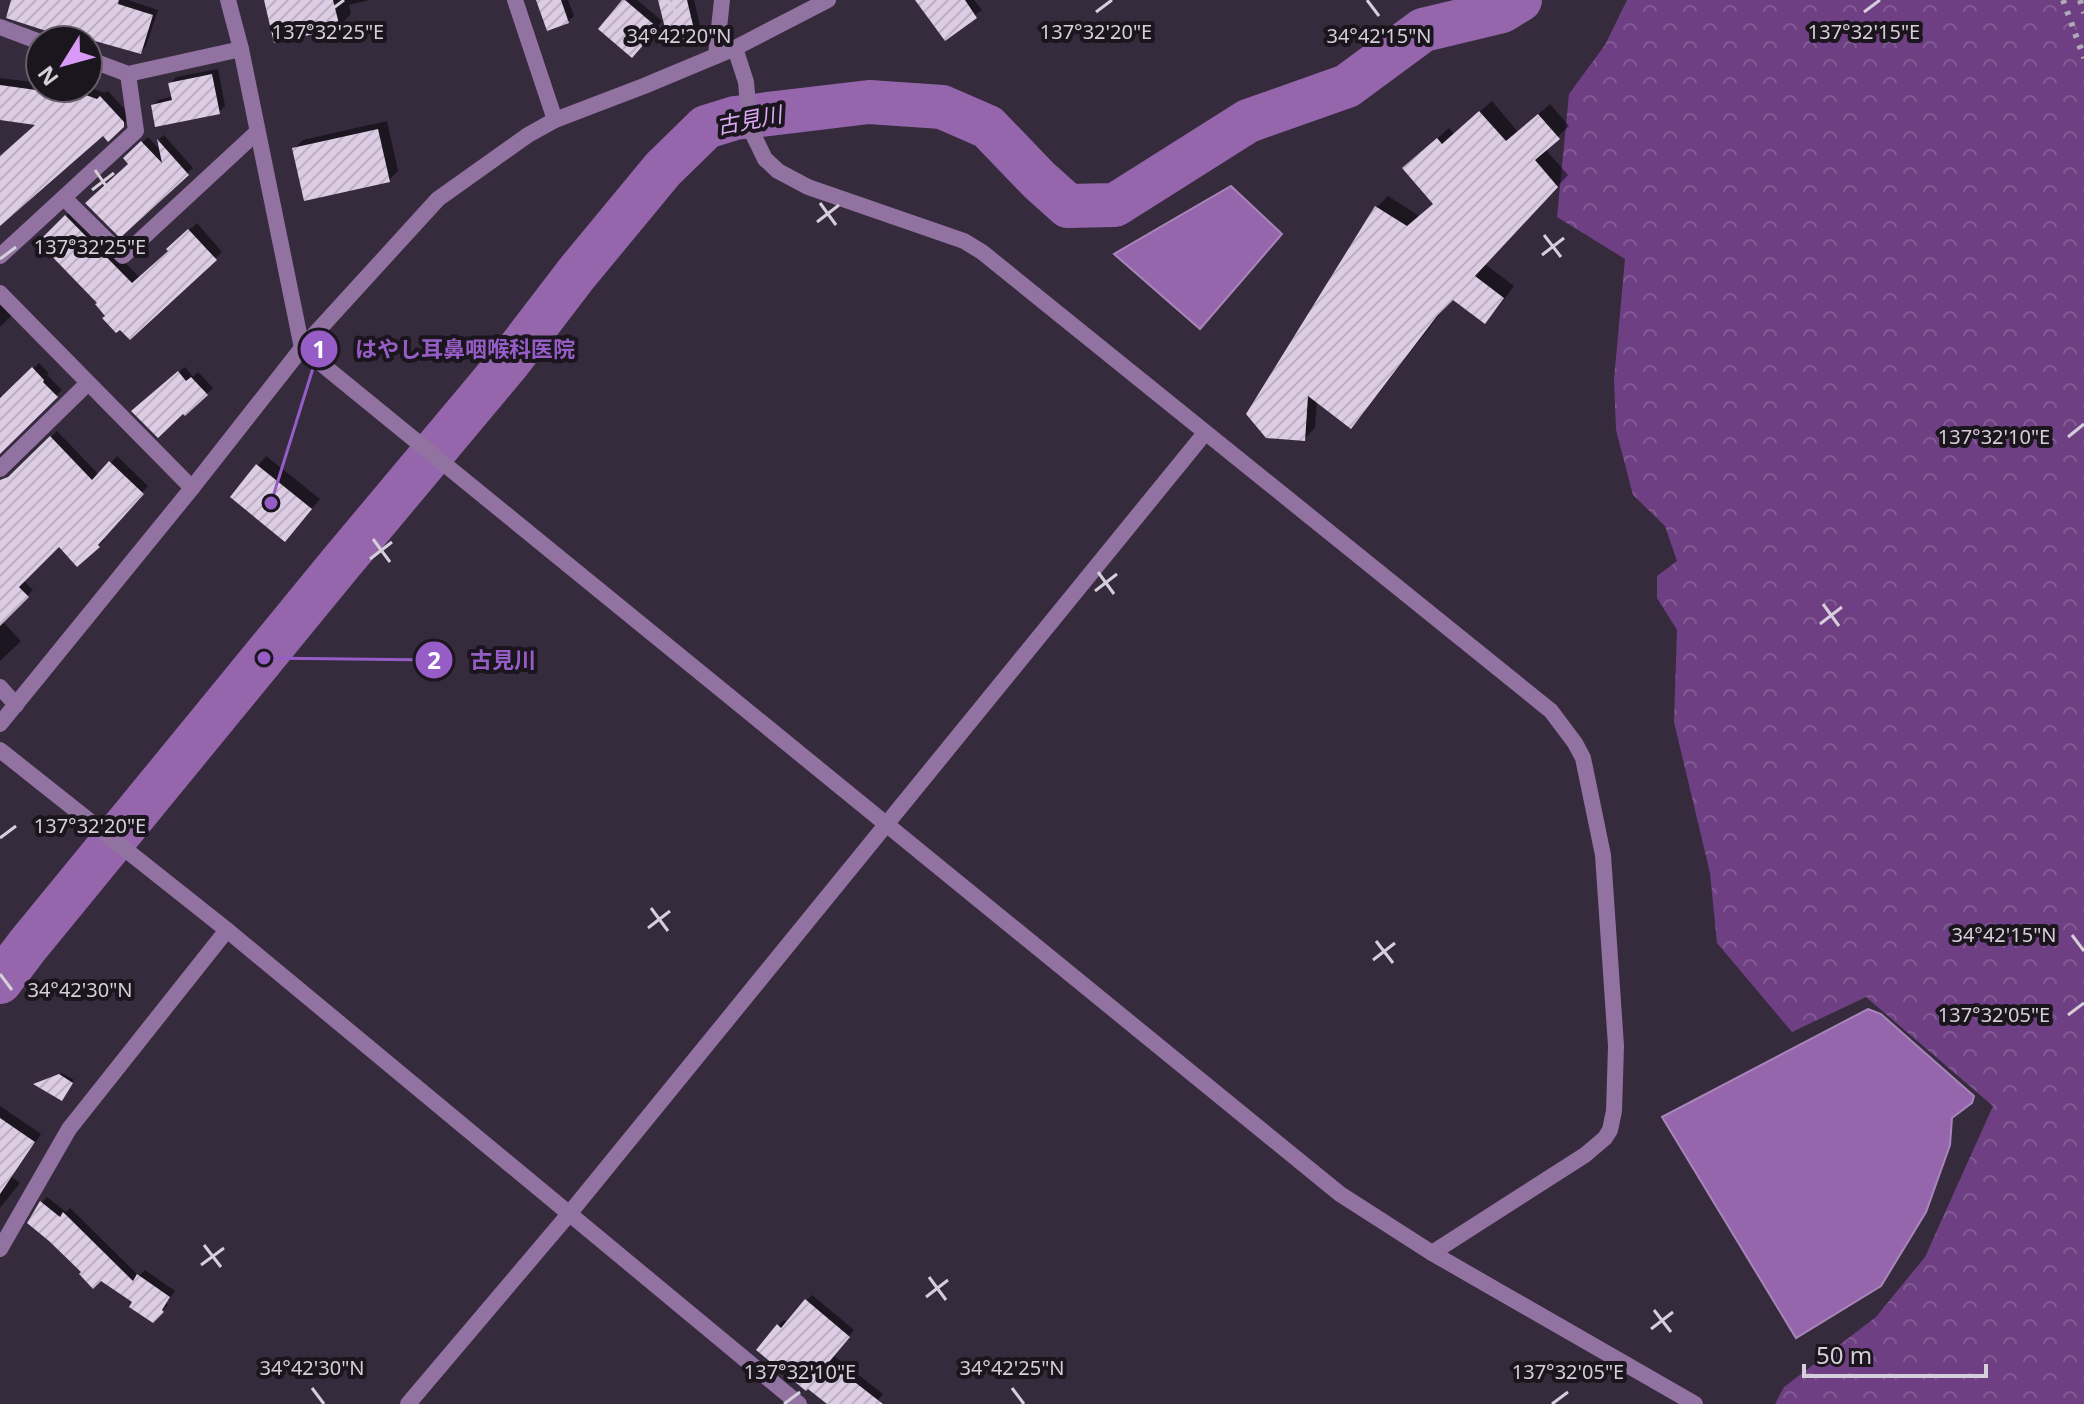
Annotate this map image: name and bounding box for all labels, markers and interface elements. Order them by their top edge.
text: 137°32'25"E [272,18,384,45]
text: 137°32'20"E [1040,18,1152,45]
text: 137°32'15"E [1808,18,1920,45]
text: 34°42'20"N [626,22,732,49]
text: 34°42'15"N [1326,22,1432,49]
north arrow [24,24,104,104]
text: N [30,60,65,93]
water label: 古見川 [714,98,786,140]
text: 137°32'25"E [34,233,146,260]
callout: はやし耳鼻咽喉科医院 [299,326,591,372]
text: 1 [312,332,326,365]
text: はやし耳鼻咽喉科医院 [355,333,575,363]
text: 137°32'10"E [1938,423,2050,450]
callout: 古見川 [414,637,552,683]
text: 2 [427,643,441,676]
text: 古見川 [470,644,536,674]
text: 137°32'20"E [34,812,146,839]
text: 34°42'15"N [1951,921,2057,948]
text: 34°42'30"N [27,976,133,1003]
text: 137°32'05"E [1938,1001,2050,1028]
scale bar [1804,1328,1986,1378]
text: 50 m [1816,1338,1872,1371]
text: 34°42'30"N [259,1354,365,1381]
text: 34°42'25"N [959,1354,1065,1381]
text: 137°32'10"E [744,1358,856,1385]
text: 137°32'05"E [1512,1358,1624,1385]

